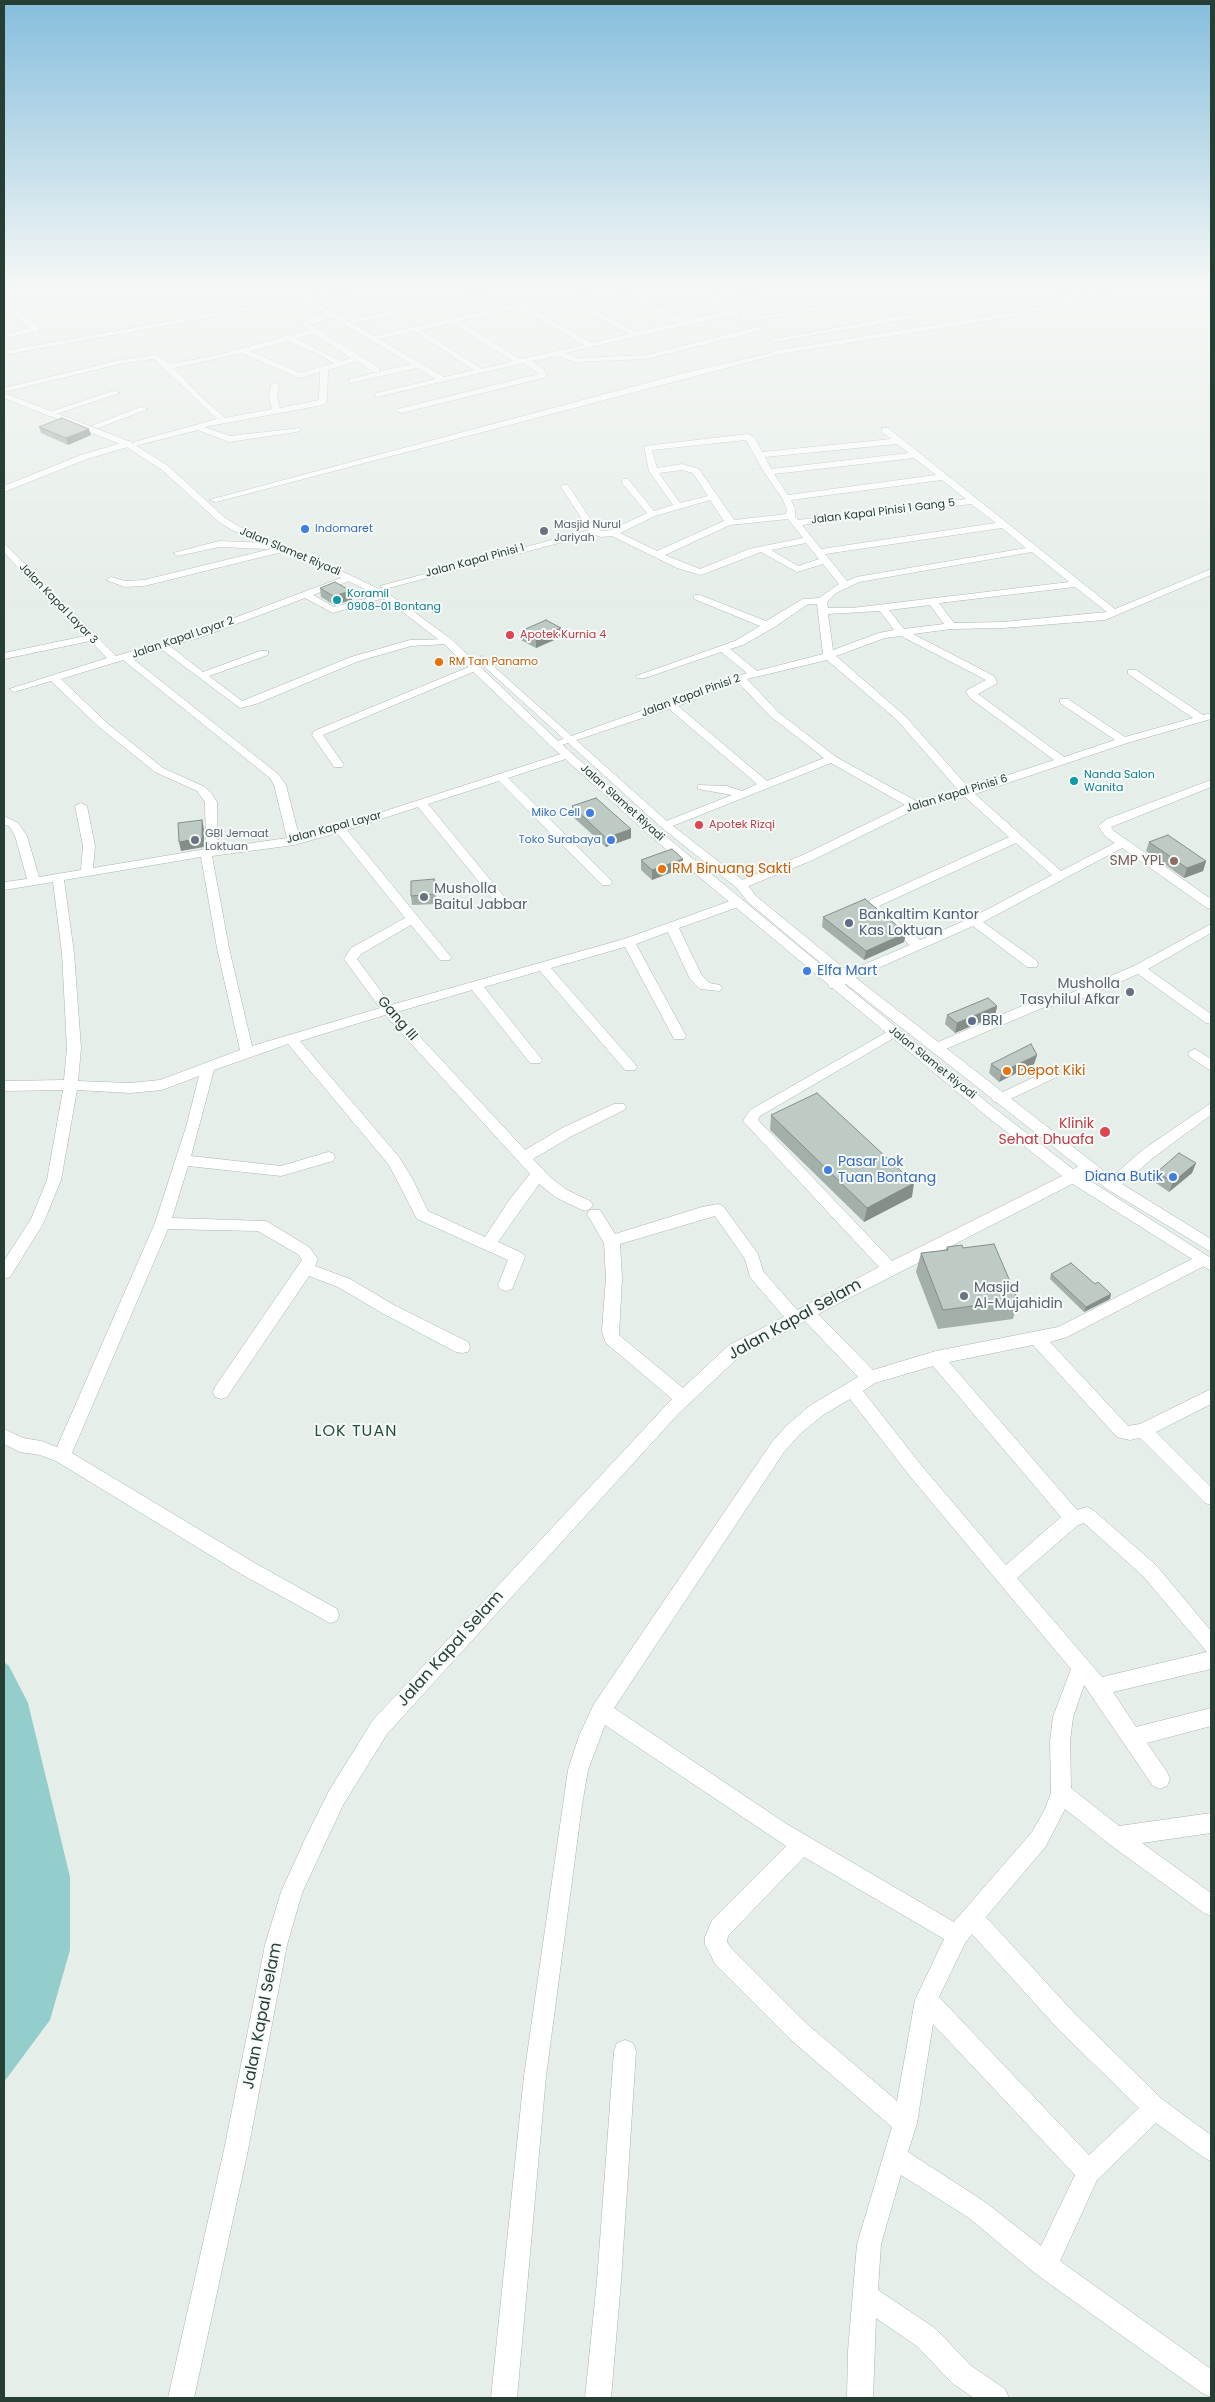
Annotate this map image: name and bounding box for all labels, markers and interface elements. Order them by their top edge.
street label: Jalan Kapal Pinisi 1 Gang 5 [810,497,956,527]
place label: Masjid Nurul Jariyah [554,518,621,544]
place label: Indomaret [315,522,373,536]
marker: Indomaret [299,523,311,535]
street label: Jalan Slamet Riyadi [238,525,342,579]
marker: Masjid Nurul Jariyah [538,525,550,537]
street label: Jalan Kapal Pinisi 1 [424,541,526,581]
street label: Jalan Kapal Layar 3 [16,561,100,647]
place label: Koramil 0908-01 Bontang [347,587,441,613]
marker: Koramil 0908-01 Bontang [331,594,343,606]
street label: Jalan Kapal Layar 2 [130,614,236,662]
place label: Apotek Kurnia 4 [520,628,606,642]
marker: Apotek Kurnia 4 [504,629,516,641]
place label: RM Tan Panamo [449,655,538,669]
marker: RM Tan Panamo [433,656,445,668]
street label: Jalan Kapal Pinisi 2 [640,672,742,720]
street label: Jalan Slamet Riyadi [577,762,667,844]
place label: Nanda Salon Wanita [1084,768,1155,794]
street label: Jalan Kapal Pinisi 6 [905,772,1009,816]
marker: Nanda Salon Wanita [1068,775,1080,787]
place label: Miko Cell [531,806,580,820]
marker: Miko Cell [584,807,596,819]
street label: Jalan Kapal Layar [285,809,383,847]
place label: Apotek Rizqi [709,818,775,832]
marker: Apotek Rizqi [693,819,705,831]
place label: GBI Jemaat Loktuan [205,827,269,853]
place label: Toko Surabaya [519,833,601,847]
marker: GBI Jemaat Loktuan [189,834,201,846]
marker: Toko Surabaya [605,834,617,846]
place label: SMP YPL [1110,853,1164,869]
marker: SMP YPL [1168,855,1180,867]
place label: RM Binuang Sakti [672,861,791,877]
marker: RM Binuang Sakti [656,863,668,875]
place label: Musholla Baitul Jabbar [434,881,527,914]
marker: Musholla Baitul Jabbar [418,891,430,903]
place label: Bankaltim Kantor Kas Loktuan [859,907,979,940]
marker: Bankaltim Kantor Kas Loktuan [843,917,855,929]
place label: Elfa Mart [817,963,877,979]
marker: Elfa Mart [801,965,813,977]
place label: Musholla Tasyhilul Afkar [1020,976,1120,1009]
marker: Musholla Tasyhilul Afkar [1124,986,1136,998]
street label: Gang III [373,994,421,1044]
place label: BRI [982,1013,1003,1029]
marker: BRI [966,1015,978,1027]
street label: Jalan Slamet Riyadi [886,1024,978,1102]
place label: Depot Kiki [1017,1063,1085,1079]
marker: Depot Kiki [1001,1065,1013,1077]
place label: Klinik Sehat Dhuafa [998,1116,1094,1148]
marker: Klinik Sehat Dhuafa [1098,1125,1112,1139]
place label: Pasar Lok Tuan Bontang [838,1154,936,1186]
marker: Pasar Lok Tuan Bontang [822,1164,834,1176]
place label: Diana Butik [1085,1169,1163,1185]
marker: Diana Butik [1167,1171,1179,1183]
street label: Jalan Kapal Selam [725,1275,865,1365]
place label: Masjid Al-Mujahidin [974,1280,1063,1312]
marker: Masjid Al-Mujahidin [958,1290,970,1302]
district label: LOK TUAN [314,1422,398,1442]
street label: Jalan Kapal Selam [394,1587,508,1711]
street label: Jalan Kapal Selam [239,1941,287,2091]

